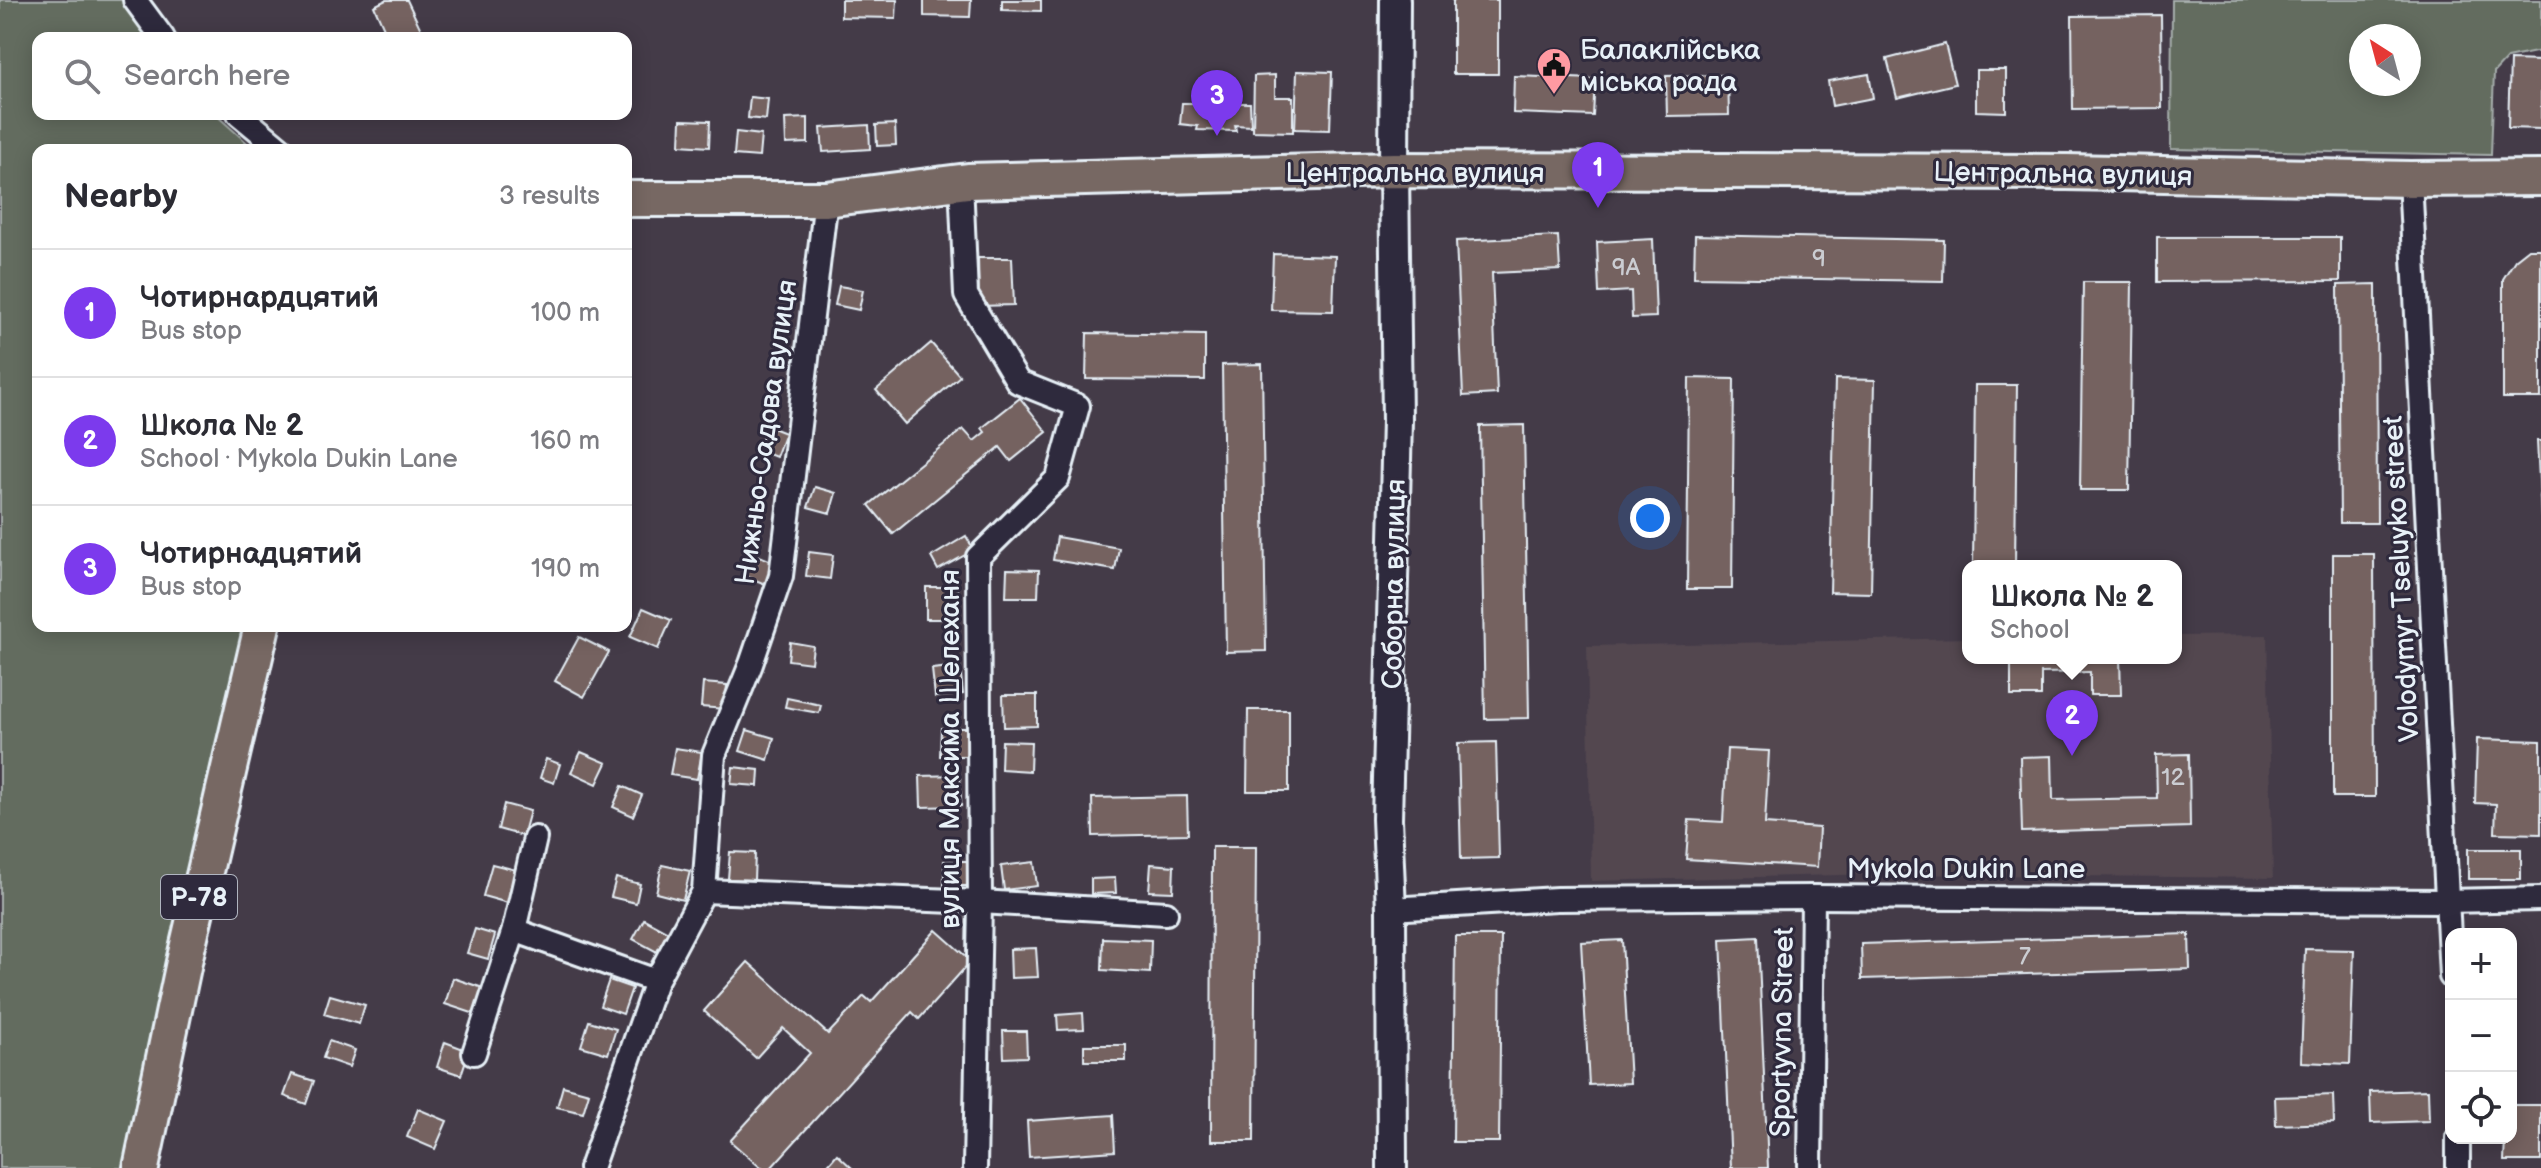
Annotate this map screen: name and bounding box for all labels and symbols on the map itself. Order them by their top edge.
north arrow [2349,24,2421,96]
place label: Балаклійська міська рада [1580,34,1761,99]
public building icon: Балаклійська міська рада [1535,46,1573,96]
pin: 3 [1191,70,1243,136]
pin: 1 [1572,142,1624,208]
street label: Центральна вулиця [1933,156,2193,193]
street label: Центральна вулиця [1285,157,1545,190]
house number: 9 [1812,244,1826,273]
house number: 9А [1612,253,1641,282]
street label: Нижньо-Садова вулиця [729,278,804,587]
street label: Volodymyr Tseluyko street [2376,415,2427,743]
street label: Соборна вулиця [1376,479,1413,690]
your location [1630,498,1670,538]
street label: вулиця Максима Шелеханя [934,569,967,929]
pin: 2 [2046,690,2098,756]
house number: 12 [2161,763,2185,792]
street label: Mykola Dukin Lane [1847,853,2085,886]
road number: Р-78 [161,875,237,919]
street label: Sportyvna Street [1764,926,1801,1137]
house number: 7 [2019,942,2031,971]

